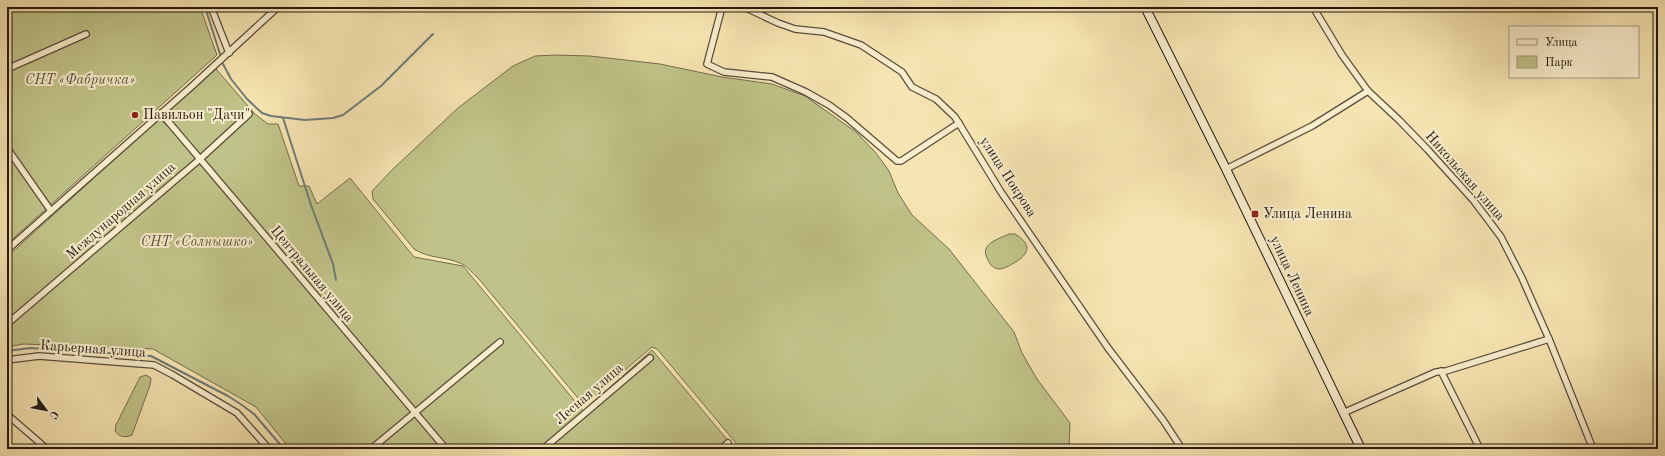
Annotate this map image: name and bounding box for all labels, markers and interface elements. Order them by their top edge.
legend [1509,26,1639,78]
text: Улица [1545,37,1578,49]
text: Парк [1545,57,1573,69]
park label: СНТ «Фабричка» [25,72,135,88]
place label: Павильон "Дачи" [143,108,250,122]
marker: Павильон "Дачи" [130,110,140,120]
street label: Никольская улица [1423,129,1507,223]
street label: улица Покрова [977,134,1039,220]
street label: Международная улица [64,160,178,262]
place label: Улица Ленина [1263,207,1352,221]
marker: Улица Ленина [1250,209,1260,219]
street label: Центральная улица [268,223,356,325]
street label: улица Ленина [1267,234,1317,318]
park label: СНТ «Солнышко» [141,235,253,249]
street label: Карьерная улица [40,338,147,360]
street label: Лесная улица [552,361,626,427]
north arrow [26,390,66,430]
text: С [47,409,60,420]

